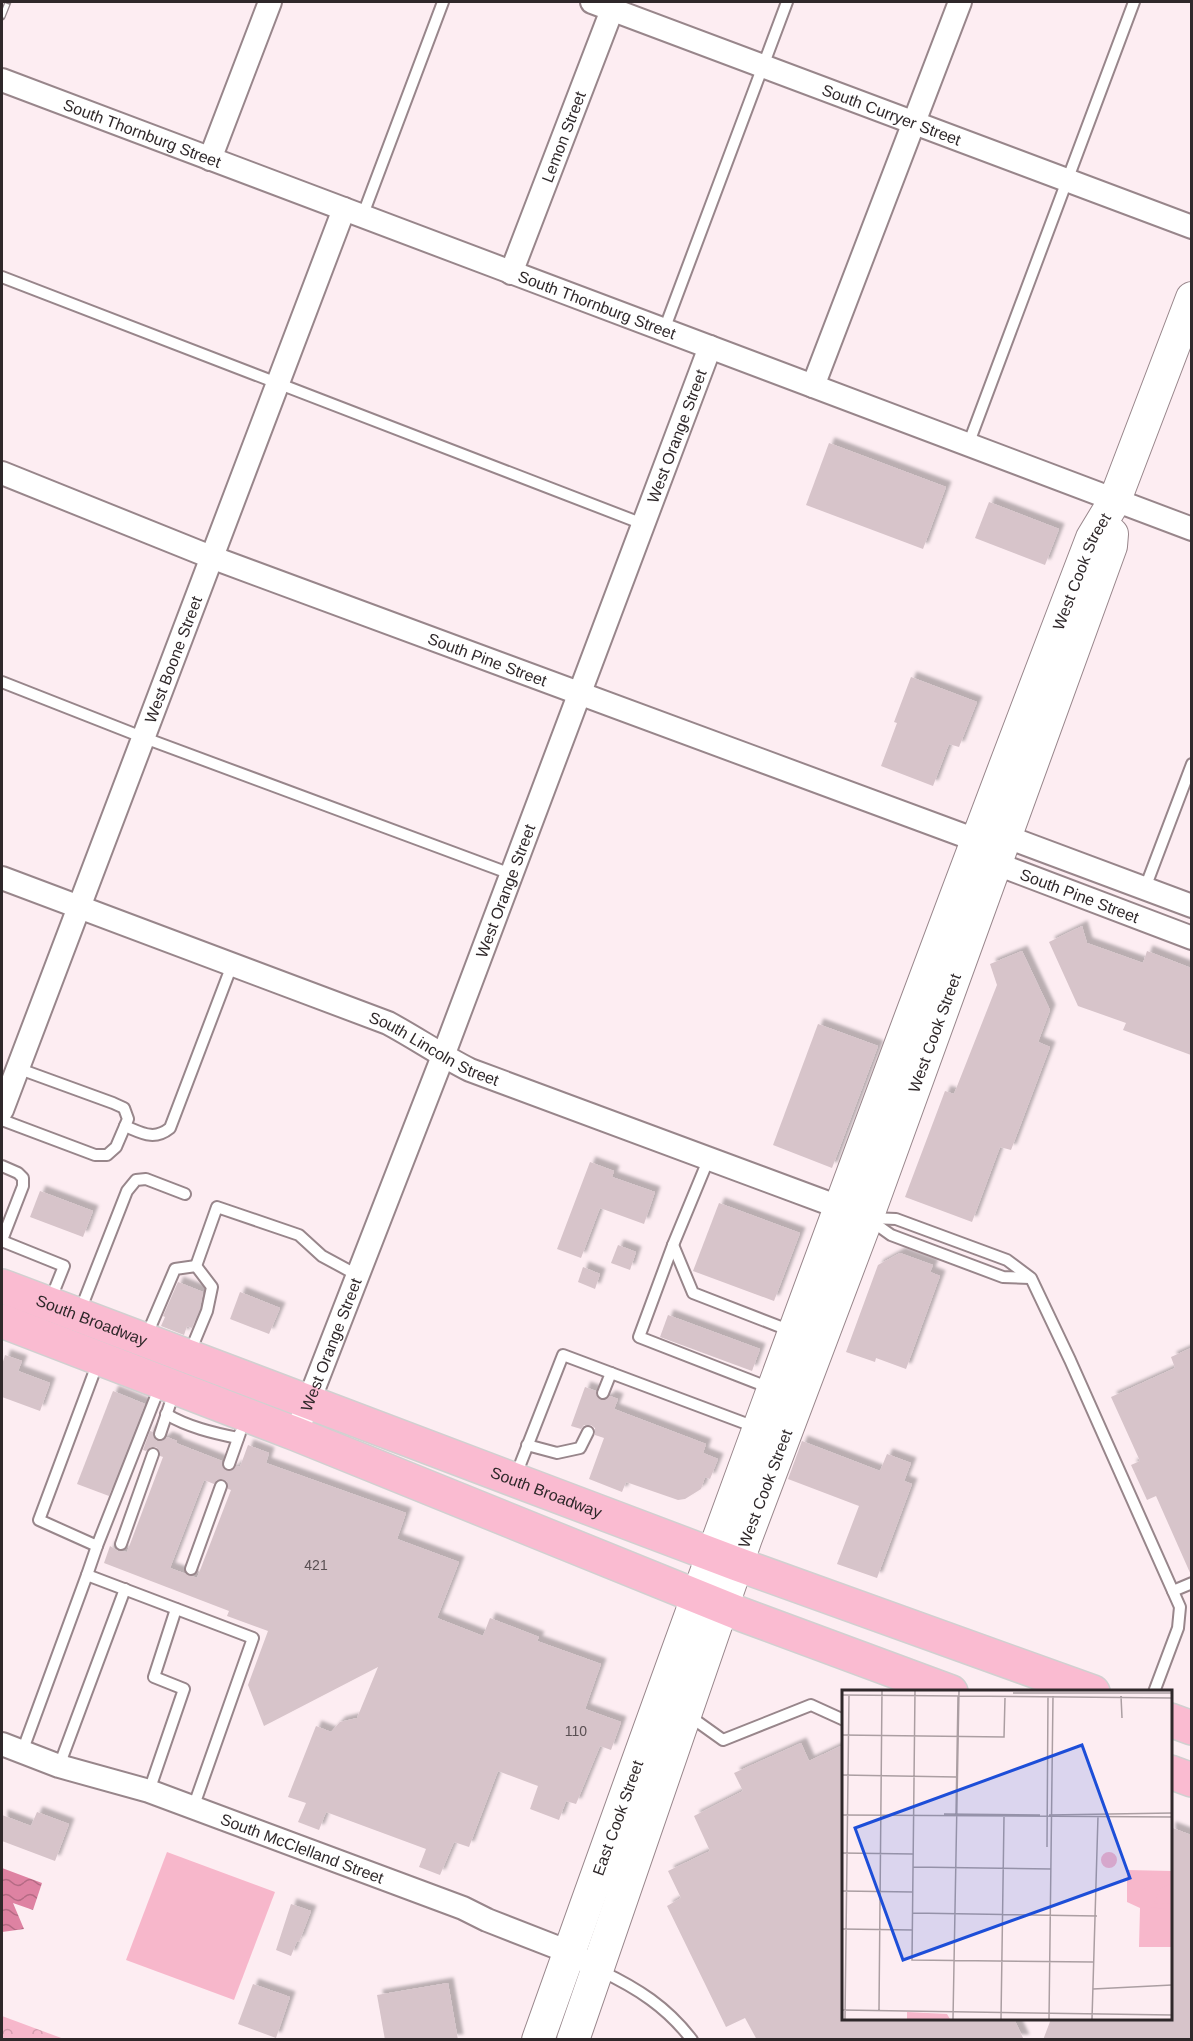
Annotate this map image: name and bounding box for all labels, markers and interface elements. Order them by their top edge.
street label: South Curryer Street [820,81,964,148]
street label: Lemon Street [538,88,589,185]
street label: South Thornburg Street [61,96,224,171]
street label: South Thornburg Street [516,267,679,342]
street label: West Orange Street [644,366,709,505]
street label: West Cook Street [1049,509,1114,632]
street label: West Boone Street [141,593,205,725]
street label: South Pine Street [426,630,550,689]
street label: West Orange Street [472,821,538,960]
street label: South Pine Street [1018,865,1142,926]
street label: West Cook Street [905,971,964,1095]
street label: South Lincoln Street [367,1008,502,1089]
street label: West Orange Street [297,1275,365,1413]
street label: South Broadway [34,1291,150,1349]
street label: West Cook Street [735,1426,795,1550]
street label: South Broadway [488,1463,604,1521]
house number: 421 [304,1557,328,1573]
inset map [842,1690,1172,2020]
house number: 110 [565,1723,587,1739]
street label: East Cook Street [589,1757,646,1878]
street label: South McClelland Street [218,1810,387,1886]

